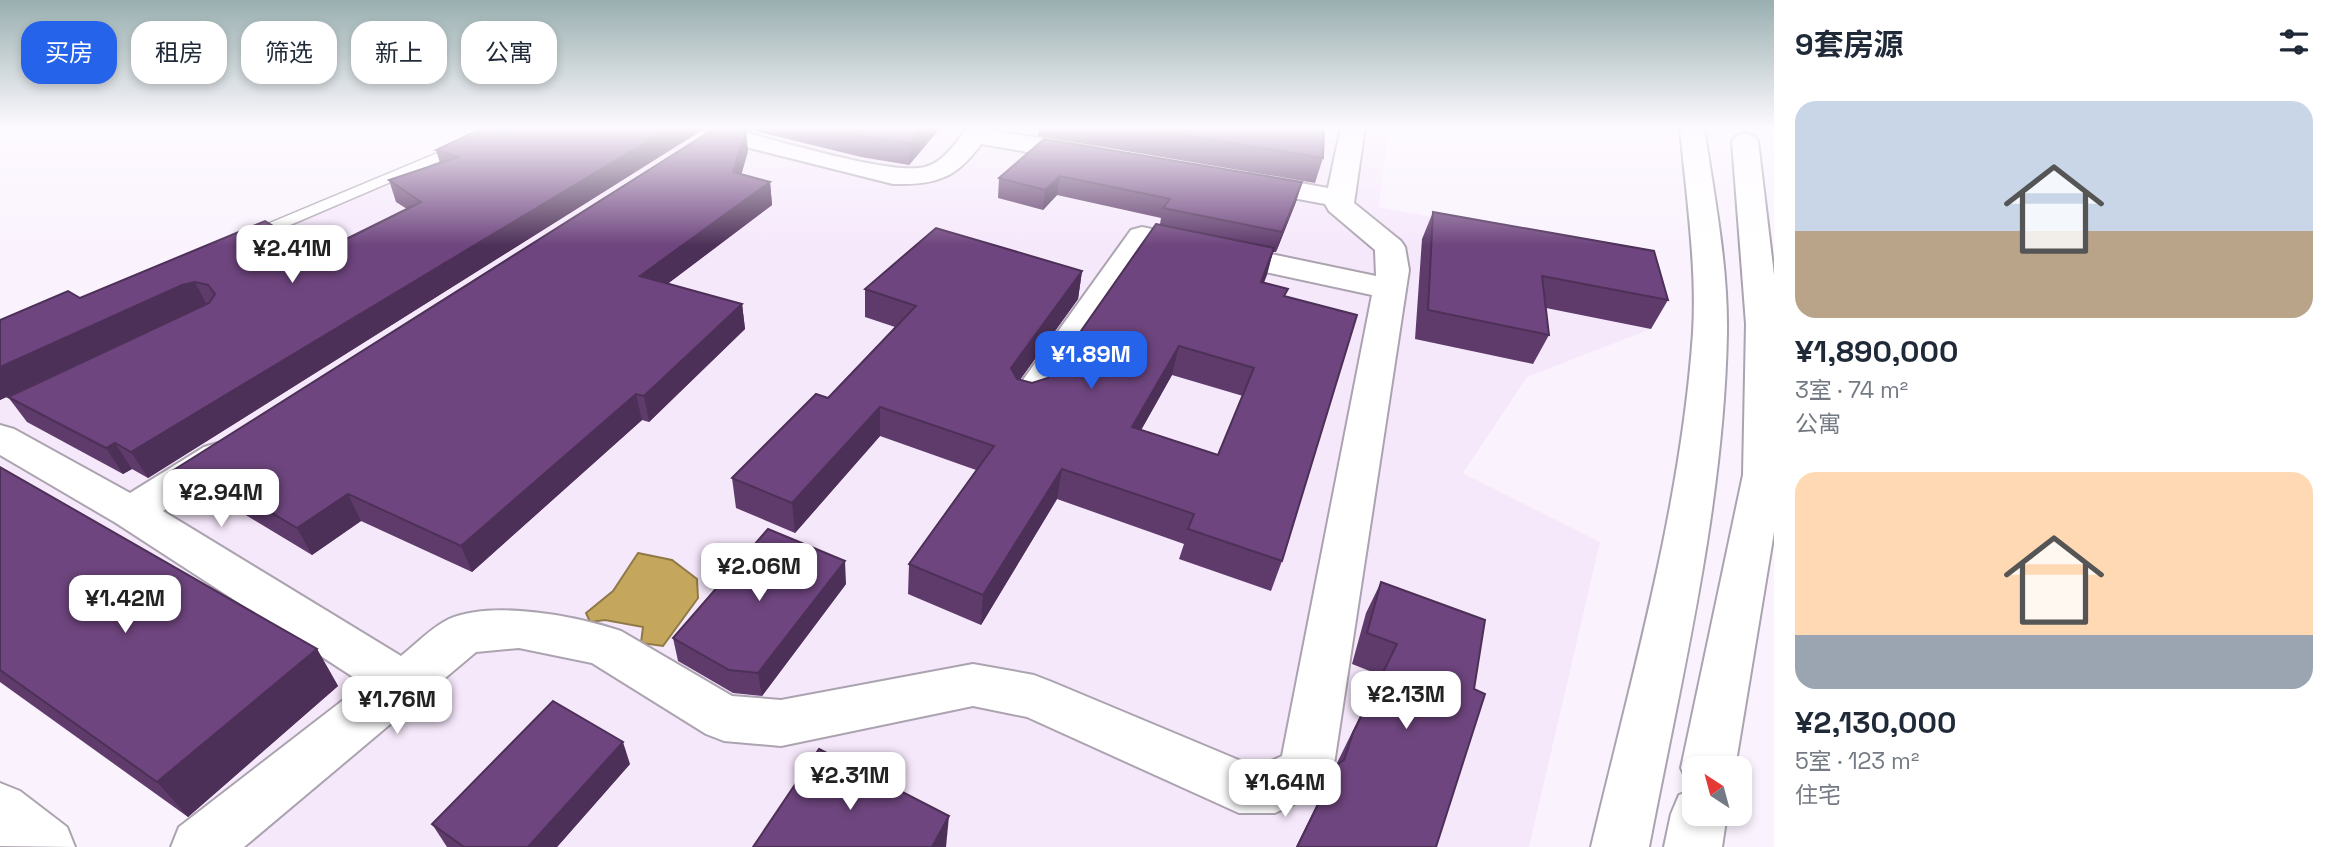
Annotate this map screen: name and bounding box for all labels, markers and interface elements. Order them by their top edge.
chip: 买房 [21,21,117,84]
chip: 租房 [131,21,227,84]
chip: 筛选 [241,21,337,84]
chip: 新上 [351,21,447,84]
chip: 公寓 [461,21,557,84]
icon: filters [2275,23,2313,61]
text: 9套房源 [1795,25,1904,64]
icon: home [1991,146,2117,272]
pin: ¥2.41M [235,226,349,285]
text: ¥2.41M [252,233,332,263]
pin: ¥1.89M [1034,332,1148,391]
text: ¥1,890,000 [1795,332,1958,371]
text: ¥1.89M [1051,339,1131,369]
text: 3室 · 74 m² [1795,375,1908,405]
text: 公寓 [1795,409,1841,439]
pin: ¥2.94M [164,470,278,529]
text: ¥2.94M [179,477,263,507]
icon: home [1991,517,2117,643]
pin: ¥2.06M [702,544,816,603]
text: ¥2.06M [717,551,801,581]
pin: ¥1.42M [68,576,182,635]
text: ¥1.42M [85,583,165,613]
pin: ¥2.13M [1349,672,1463,731]
pin: ¥1.76M [340,676,454,736]
text: ¥2.13M [1367,679,1445,709]
text: ¥1.76M [358,684,436,714]
text: ¥2,130,000 [1795,703,1956,742]
text: 5室 · 123 m² [1795,746,1919,776]
pin: ¥2.31M [793,752,907,812]
north arrow [1682,756,1752,826]
map controls [1682,756,1752,826]
text: ¥2.31M [810,760,890,790]
pin: ¥1.64M [1228,760,1342,819]
text: ¥1.64M [1245,767,1325,797]
text: 住宅 [1795,780,1841,810]

